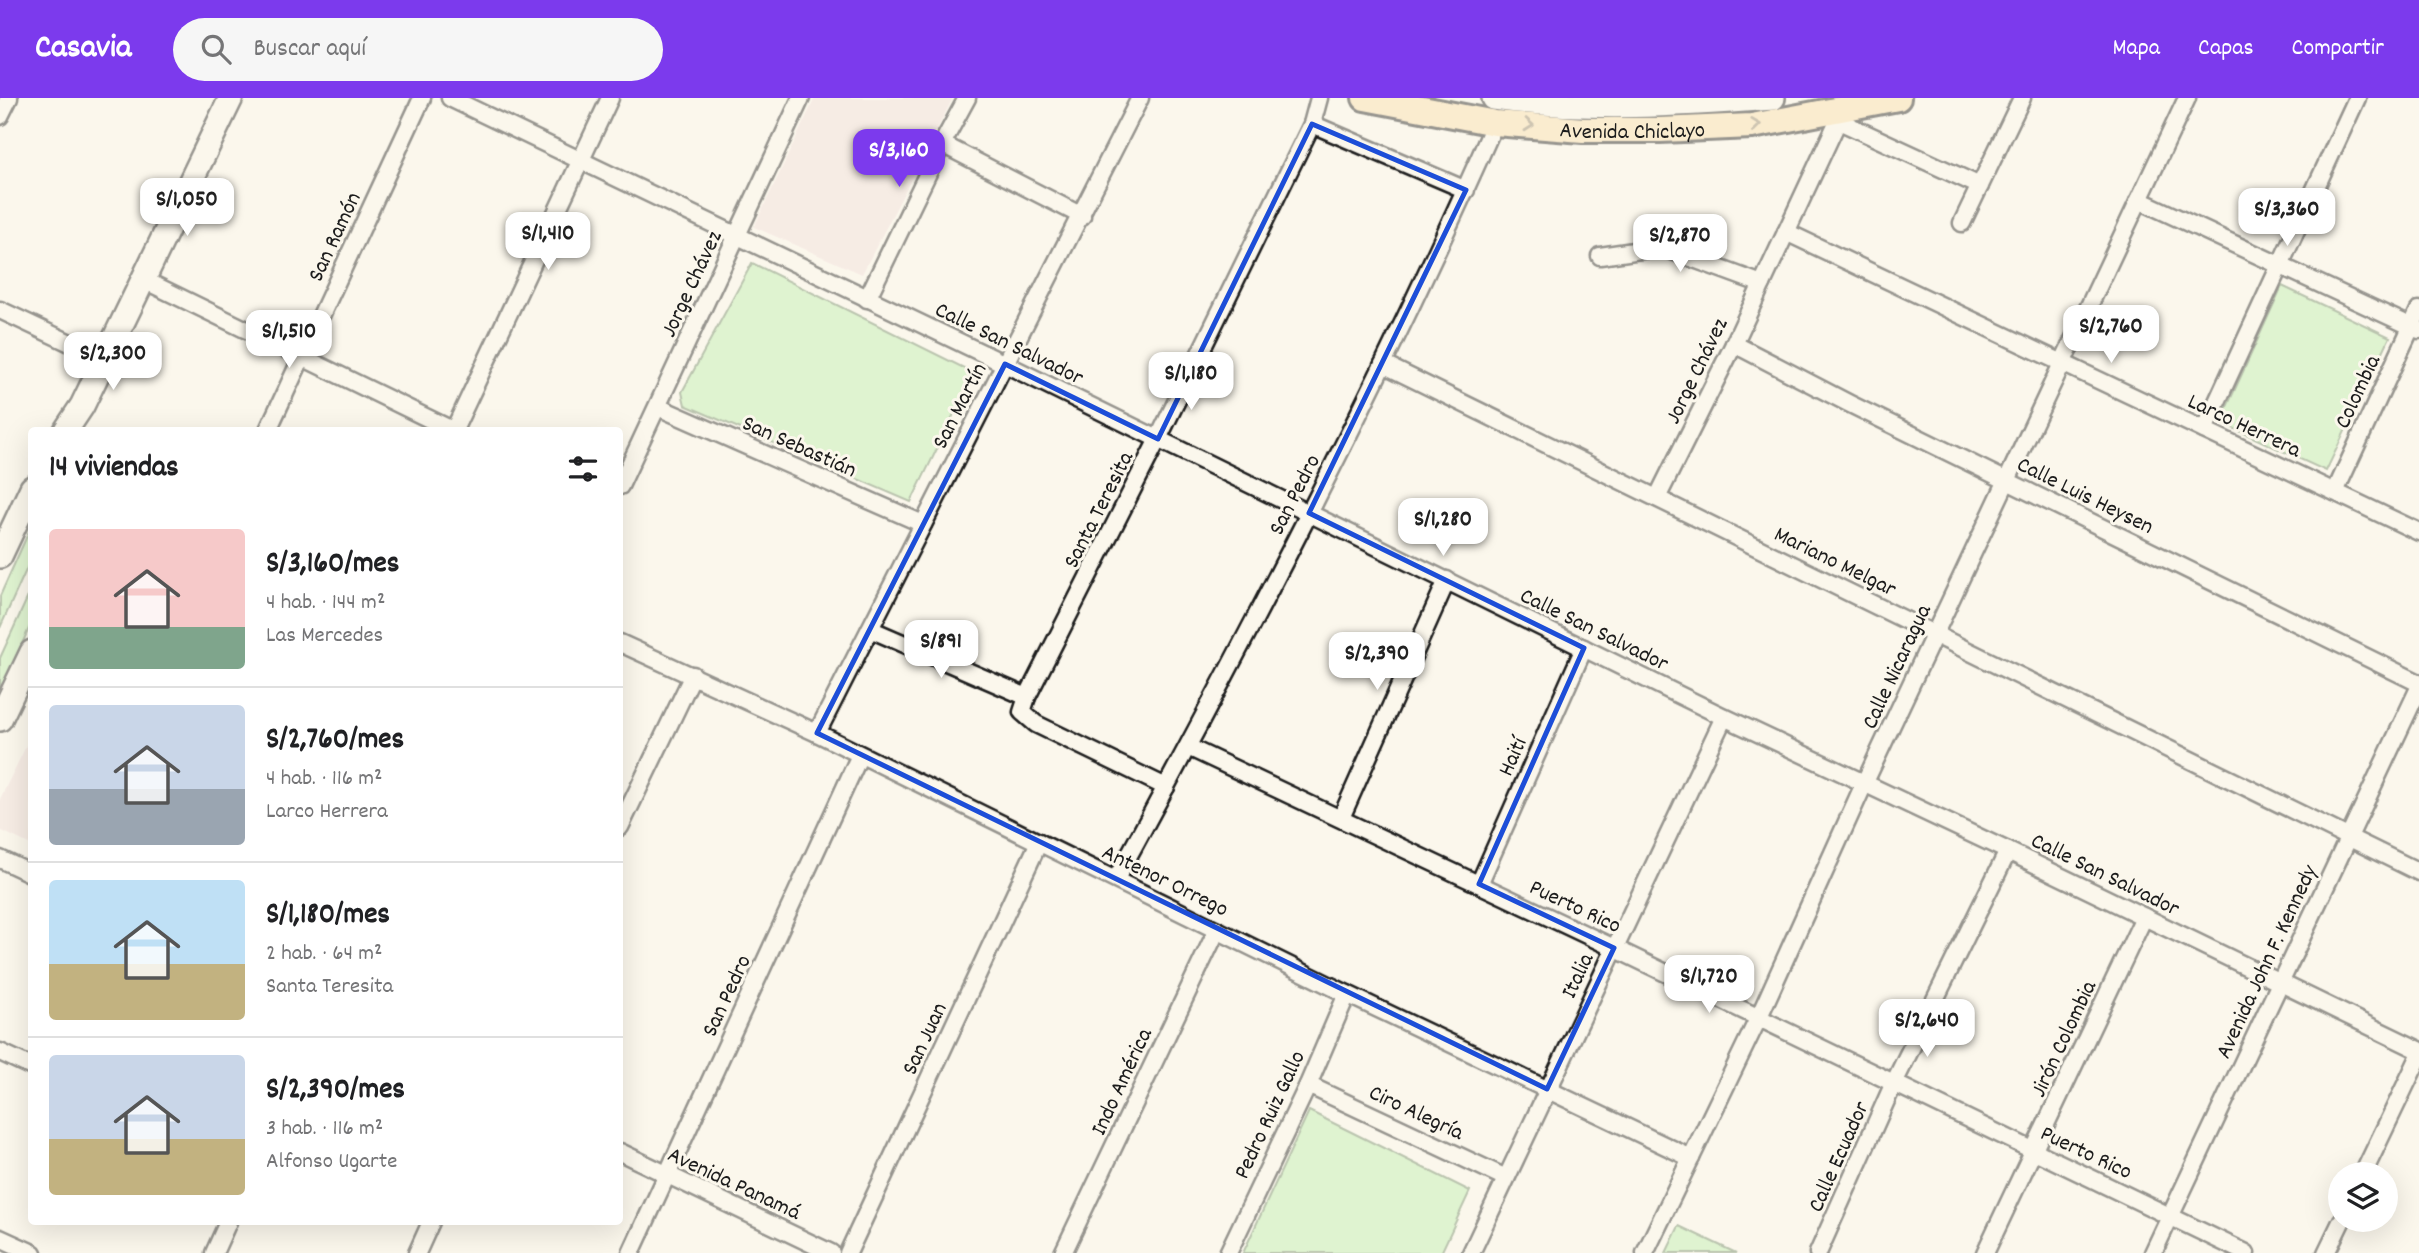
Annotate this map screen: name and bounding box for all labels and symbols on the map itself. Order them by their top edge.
street label: Avenida Chiclayo [1558,115,1706,150]
one-way arrow [1523,117,1534,132]
one-way arrow [1750,117,1762,132]
pin: S/3,160 [834,130,964,189]
pin: S/1,050 [122,178,252,238]
street label: San Ramón [301,187,371,288]
pin: S/3,360 [2222,188,2352,248]
pin: S/1,410 [483,212,613,272]
pin: S/2,870 [1615,214,1745,274]
street label: Jorge Chávez [654,225,732,343]
street label: Calle San Salvador [929,295,1089,396]
pin: S/2,760 [2046,306,2176,365]
pin: S/1,510 [224,310,354,370]
street label: Jorge Chávez [1658,313,1738,430]
pin: S/2,300 [48,332,178,392]
street label: Colombia [2328,349,2391,435]
pin: S/1,180 [1126,352,1256,412]
street label: San Martín [925,358,997,455]
street label: Larco Herrera [2181,386,2307,468]
street label: San Sebastián [736,408,861,488]
street label: Santa Teresita [1057,445,1144,575]
street label: San Pedro [1262,449,1331,542]
street label: Calle Luis Heysen [2010,450,2158,545]
pin: S/1,280 [1378,498,1508,558]
street label: Mariano Melgar [1768,519,1902,607]
street label: Calle San Salvador [1514,581,1674,682]
street label: Calle Nicaragua [1855,599,1942,735]
pin: S/891 [892,620,990,680]
pin: S/2,390 [1312,632,1442,692]
street label: Haití [1491,731,1538,782]
street label: Calle San Salvador [2025,826,2185,927]
street label: Antenor Orrego [1096,837,1233,927]
street label: Avenida John F. Kennedy [2209,859,2328,1065]
street label: Puerto Rico [1523,873,1626,944]
street label: Italia [1554,947,1605,1005]
street label: San Pedro [695,950,762,1043]
pin: S/1,720 [1644,956,1774,1015]
street label: Jirón Colombia [2024,975,2107,1103]
street label: San Juan [895,998,957,1081]
pin: S/2,640 [1862,1000,1992,1059]
street label: Indo América [1084,1022,1163,1142]
street label: Pedro Ruiz Gallo [1227,1046,1315,1185]
street label: Ciro Alegría [1363,1078,1470,1151]
street label: Calle Ecuador [1801,1096,1880,1218]
street label: Puerto Rico [2034,1119,2137,1190]
street label: Avenida Panamá [661,1140,806,1231]

